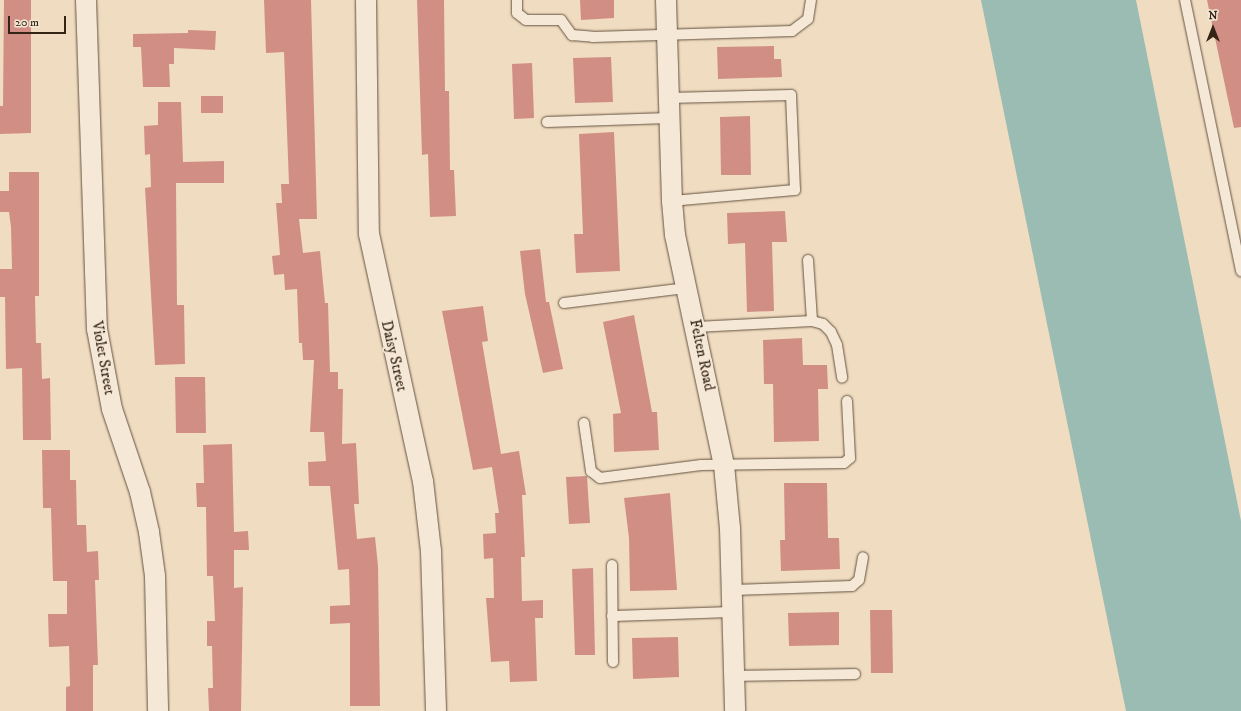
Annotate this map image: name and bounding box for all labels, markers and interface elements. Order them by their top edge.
scale bar [10,8,68,34]
north arrow [1193,8,1233,48]
text: N [1208,9,1218,23]
text: 20 m [15,15,39,30]
street label: Felten Road [686,318,718,392]
street label: Daisy Street [377,319,411,393]
street label: Violet Street [88,320,118,396]

